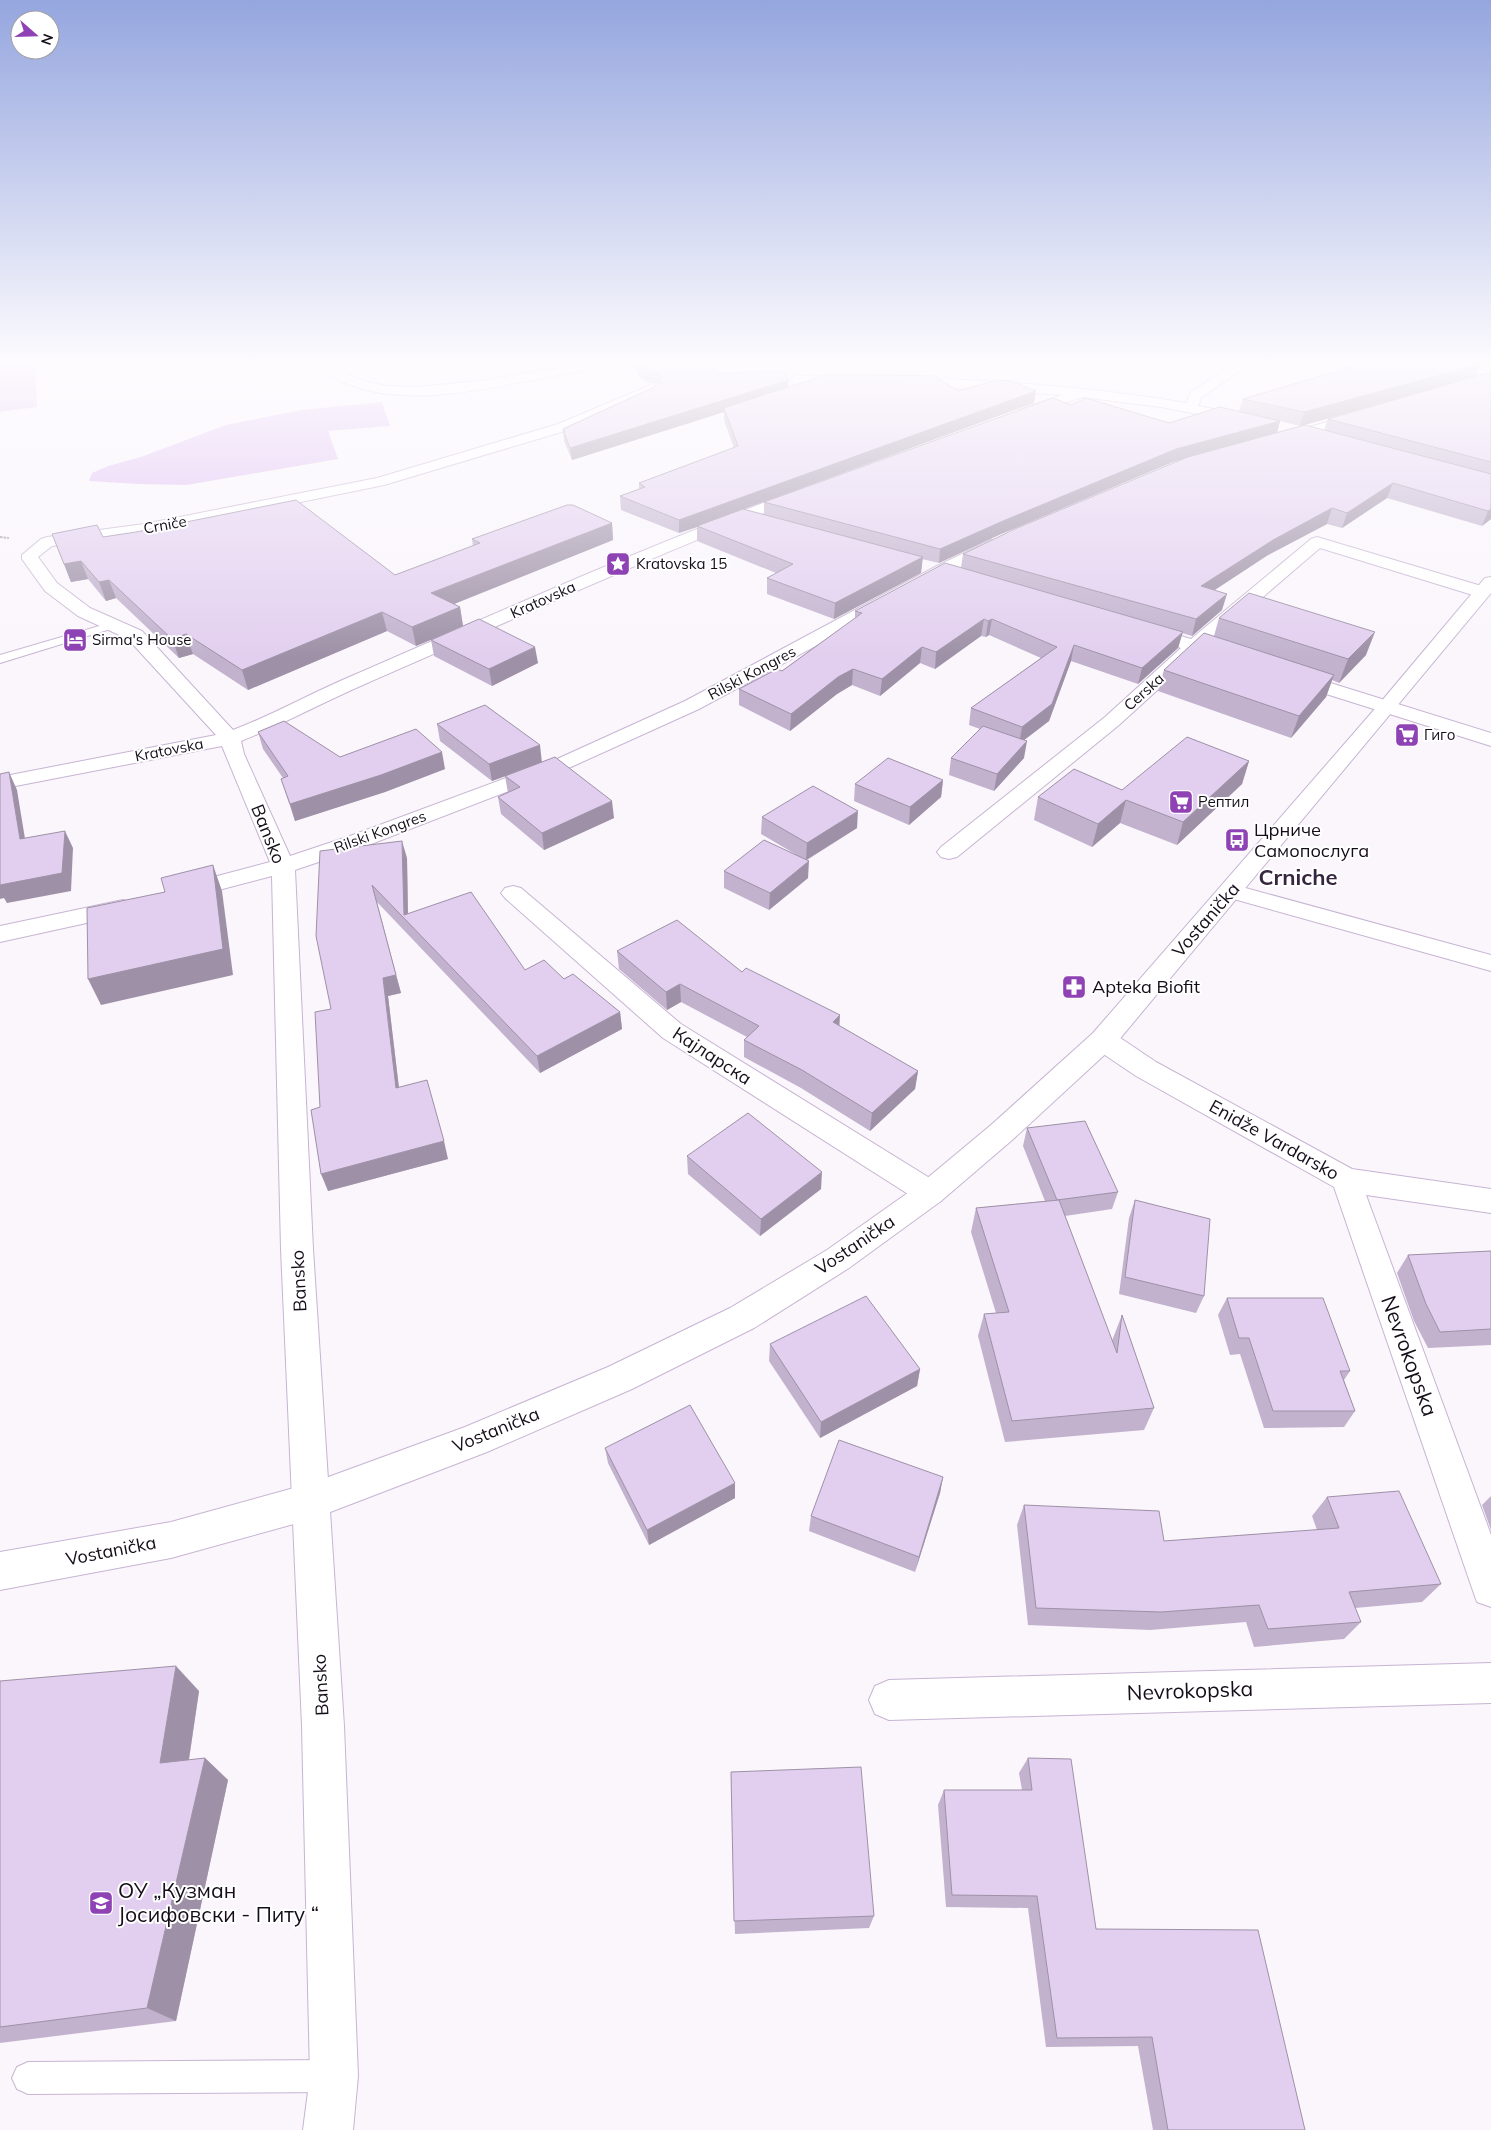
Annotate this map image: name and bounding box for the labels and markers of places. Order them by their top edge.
place icon: Kratovska 15 [605,551,631,577]
place label: Kratovska 15 [636,554,727,573]
hotel icon: Sirma's House [62,627,88,653]
place label: Sirma's House [92,630,192,649]
supermarket icon: Гиго [1394,722,1420,748]
place label: Гиго [1424,725,1455,744]
supermarket icon: Рептил [1168,789,1194,815]
place label: Рептил [1198,792,1249,811]
place label: Црниче Самопослуга [1254,818,1369,862]
bus stop icon: Црниче Самопослуга [1224,827,1250,853]
pharmacy icon: Apteka Biofit [1061,974,1087,1000]
place label: Apteka Biofit [1092,975,1200,998]
place label: ОУ „Кузман Јосифовски - Питу “ [118,1877,319,1927]
school or university icon: ОУ „Кузман Јосифовски - Питу “ [88,1890,114,1916]

